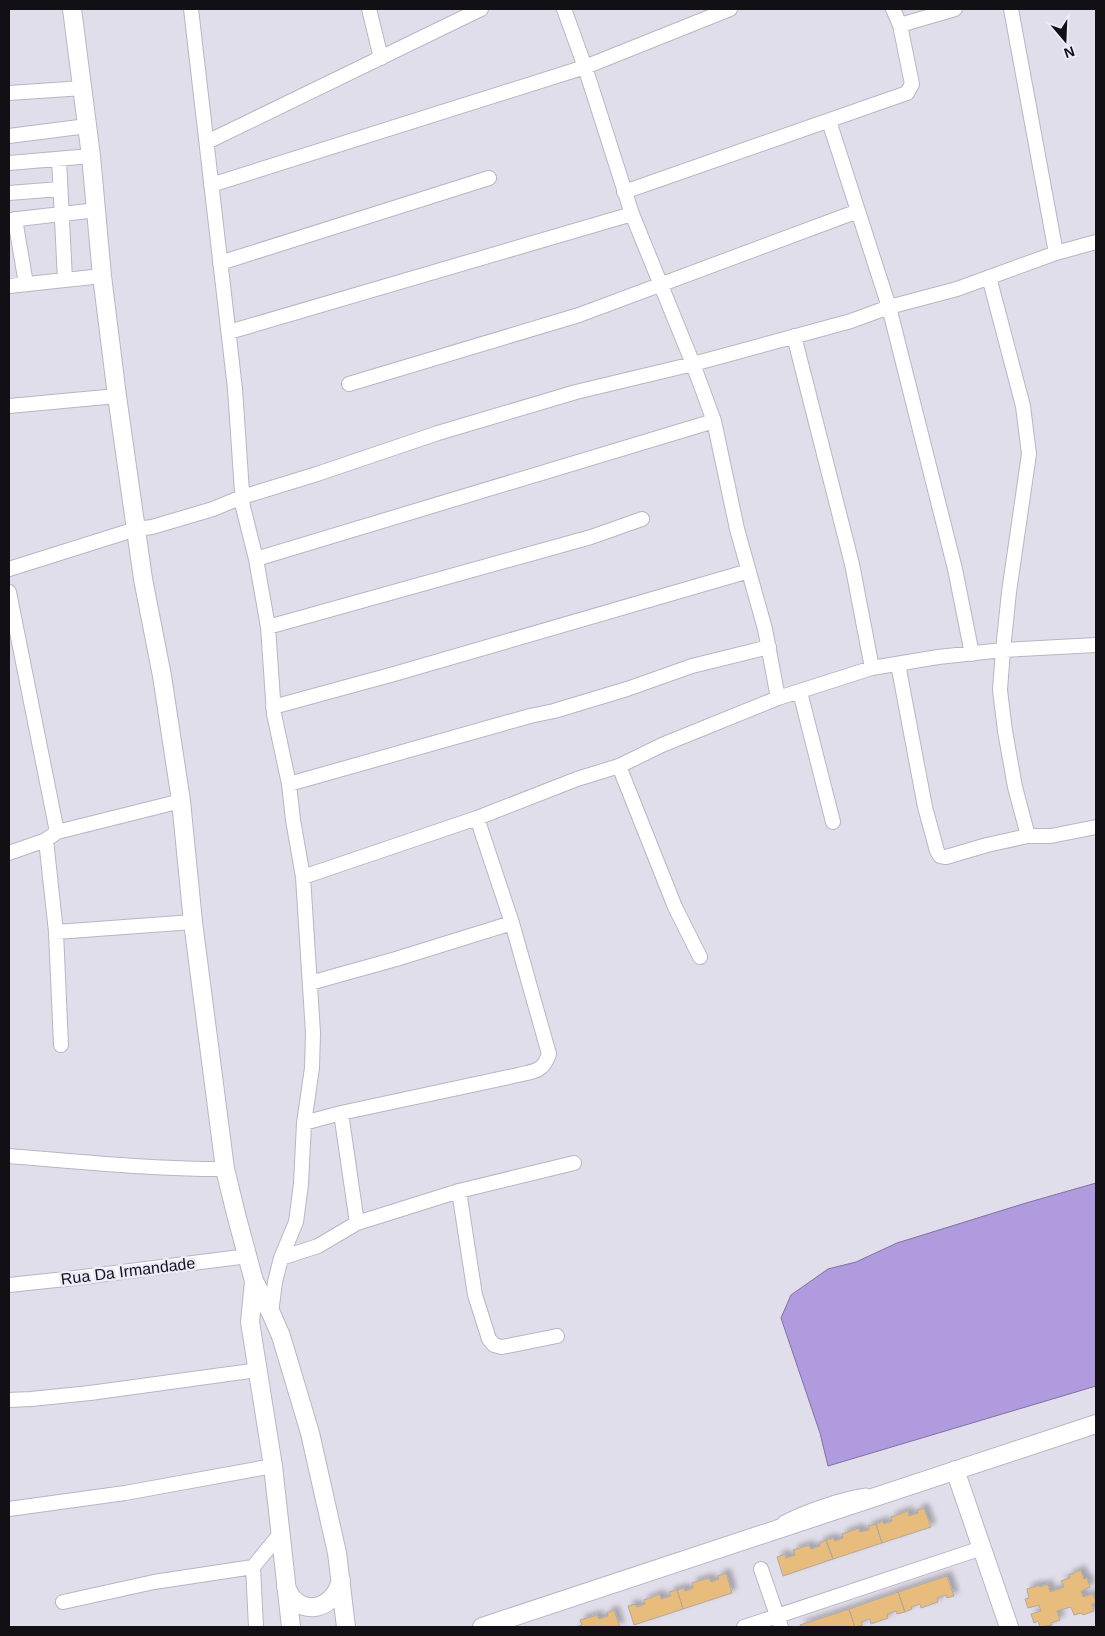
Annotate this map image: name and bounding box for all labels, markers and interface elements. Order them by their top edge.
north arrow [1040,15,1090,65]
text: N [1062,43,1077,62]
street label: Rua Da Irmandade [60,1254,196,1288]

